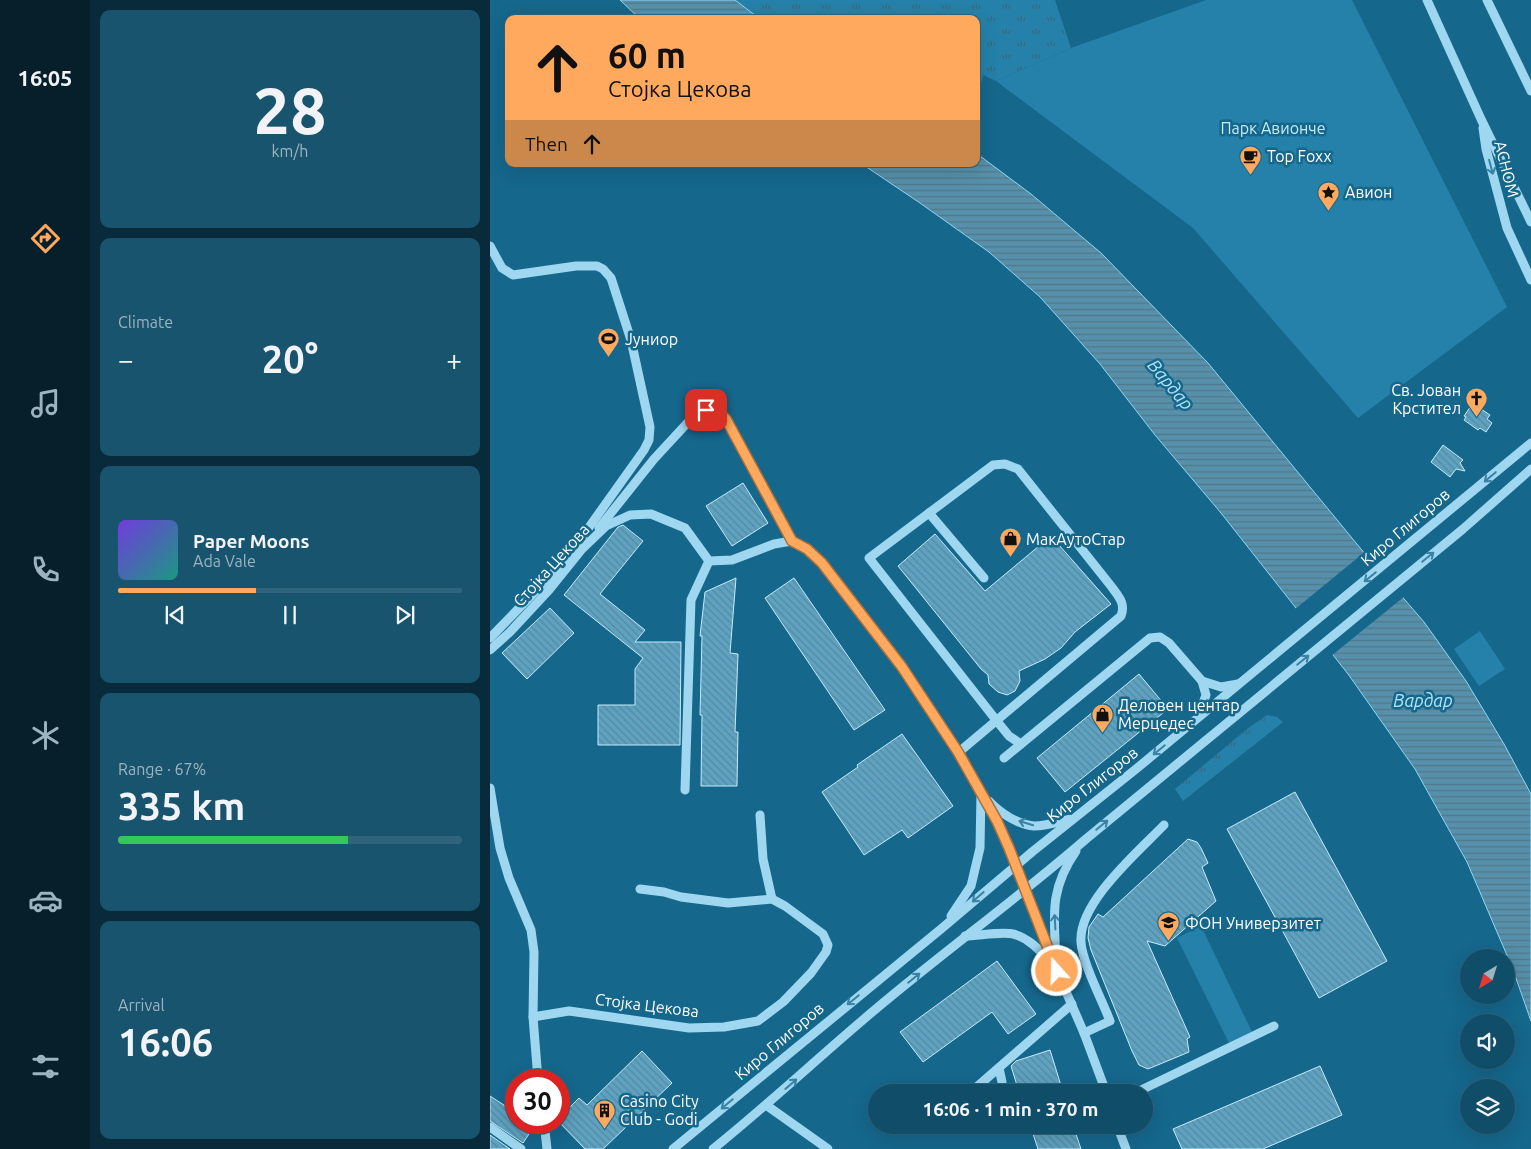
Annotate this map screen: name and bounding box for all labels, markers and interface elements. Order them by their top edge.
icon: ahead [525,35,590,100]
text: 60 m [608,35,686,75]
text: 16:05 [17,65,73,90]
text: 28 [253,73,327,146]
text: Стојка Цекова [608,76,752,101]
park label: Парк Авионче [1220,119,1326,137]
icon: ahead [578,130,606,158]
text: Then [525,133,568,155]
street label: АСНОМ [1491,139,1523,199]
text: km/h [272,142,308,160]
cafe icon: Top Foxx [1239,144,1263,175]
place label: Top Foxx [1267,147,1332,165]
one-way arrow [1486,159,1496,175]
place icon: Авион [1317,180,1341,211]
place label: Авион [1345,183,1392,201]
icon: directions [28,221,63,256]
text: Climate [118,313,173,331]
sports icon: Јуниор [597,327,621,358]
place label: Јуниор [625,330,678,348]
text: 20° [262,338,318,380]
text: − [118,344,134,375]
text: + [446,344,462,375]
water label: Вардар [1144,355,1198,413]
place label: Св. Јован Крстител [1391,381,1461,417]
icon: music [28,386,63,421]
church icon: Св. Јован Крстител [1465,387,1489,418]
pin [685,389,727,431]
icon: arrive [692,396,720,424]
one-way arrow [1483,472,1496,483]
street label: Киро Глигоров [1357,485,1453,569]
street label: Стојка Цекова [509,520,593,610]
shop icon: МакАутоСтар [998,527,1022,558]
text: Paper Moons [193,530,310,552]
place label: МакАутоСтар [1026,530,1125,548]
one-way arrow [1422,551,1435,562]
icon: phone [28,552,63,587]
text: Ada Vale [193,552,256,570]
one-way arrow [1363,571,1376,582]
icon: previous [161,601,189,629]
icon: pause [276,601,304,629]
icon: next [391,601,419,629]
one-way arrow [1296,655,1309,666]
water label: Вардар [1393,690,1453,710]
place label: Деловен центар Мерцедес [1118,696,1240,732]
shop icon: Деловен центар Мерцедес [1090,702,1114,733]
icon: climate [28,718,63,753]
street label: Киро Глигоров [1043,743,1141,825]
one-way arrow [1153,745,1166,756]
text: Range · 67% [118,760,206,778]
text: 335 km [118,785,245,827]
one-way arrow [1018,818,1034,828]
one-way arrow [1095,819,1108,830]
icon: car [28,883,63,918]
one-way arrow [972,891,985,903]
school or university icon: ФОН Универзитет [1157,911,1181,942]
one-way arrow [1050,914,1059,930]
place label: ФОН Универзитет [1185,914,1321,932]
position arrow [1030,944,1082,996]
north arrow [1460,949,1515,1004]
map controls [1460,949,1515,1134]
one-way arrow [907,972,920,983]
street label: Стојка Цекова [594,990,700,1020]
one-way arrow [847,995,860,1006]
text: Arrival [118,996,165,1014]
street label: Киро Глигоров [731,999,827,1083]
button: sound [1460,1014,1515,1069]
text: 16:06 [118,1021,213,1063]
icon: filters [28,1049,63,1084]
speed limit sign: 30 [505,1069,570,1134]
one-way arrow [784,1078,797,1089]
button: layers [1460,1079,1515,1134]
place label: Casino City Club - Godi [620,1092,699,1128]
building icon: Casino City Club - Godi [592,1098,616,1129]
one-way arrow [721,1098,734,1109]
text: 16:06 · 1 min · 370 m [923,1098,1098,1120]

